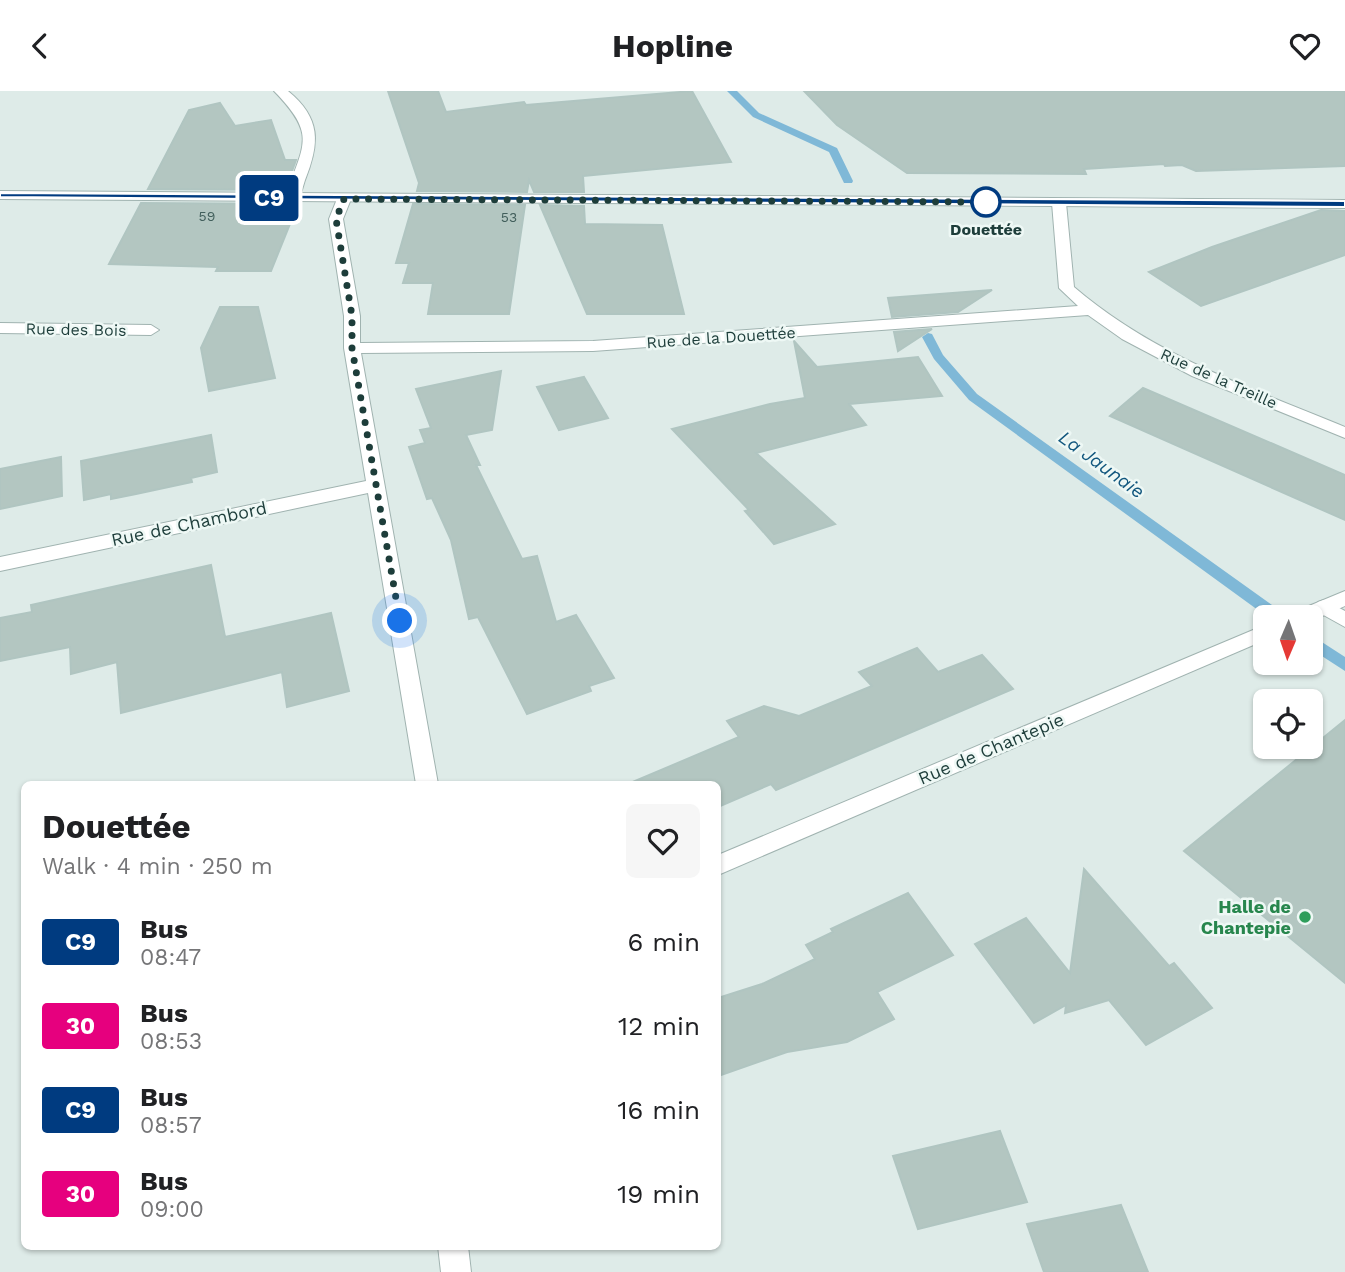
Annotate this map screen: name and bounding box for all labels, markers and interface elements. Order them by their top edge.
icon: back [21,27,59,65]
text: Hopline [612,27,733,65]
icon: heart [1286,27,1324,65]
line badge: C9 [238,175,300,221]
text: C9 [253,184,285,212]
marker: Douettée [971,187,1001,217]
house number: 59 [199,208,215,224]
house number: 53 [501,209,517,225]
place label: Douettée [950,220,1022,239]
street label: Rue des Bois [25,319,127,340]
street label: Rue de la Douettée [646,323,796,352]
street label: Rue de la Treille [1158,344,1280,413]
water label: La Jaunaie [1054,426,1149,503]
street label: Rue de Chambord [109,497,269,550]
your location [382,603,417,638]
north arrow [1253,605,1323,675]
map controls [1253,605,1323,759]
button: locate [1253,689,1323,759]
street label: Rue de Chantepie [915,708,1067,789]
button: heart [626,804,700,878]
text: Douettée [42,807,191,846]
text: Walk · 4 min · 250 m [42,853,273,880]
place label: Halle de Chantepie [1201,896,1291,938]
marker: Halle de Chantepie [1297,909,1313,925]
text: Bus [140,914,188,944]
text: 6 min [628,927,700,957]
text: C9 [65,928,96,956]
text: 08:47 [140,944,201,971]
text: Bus [140,998,188,1028]
text: 12 min [618,1011,700,1041]
text: 30 [66,1012,95,1040]
text: 08:53 [140,1028,202,1055]
text: Bus [140,1082,188,1112]
text: 16 min [617,1095,700,1125]
text: C9 [65,1096,96,1124]
text: 08:57 [140,1112,202,1139]
text: Bus [140,1166,188,1196]
text: 19 min [617,1179,700,1209]
text: 30 [66,1180,95,1208]
text: 09:00 [140,1196,204,1223]

